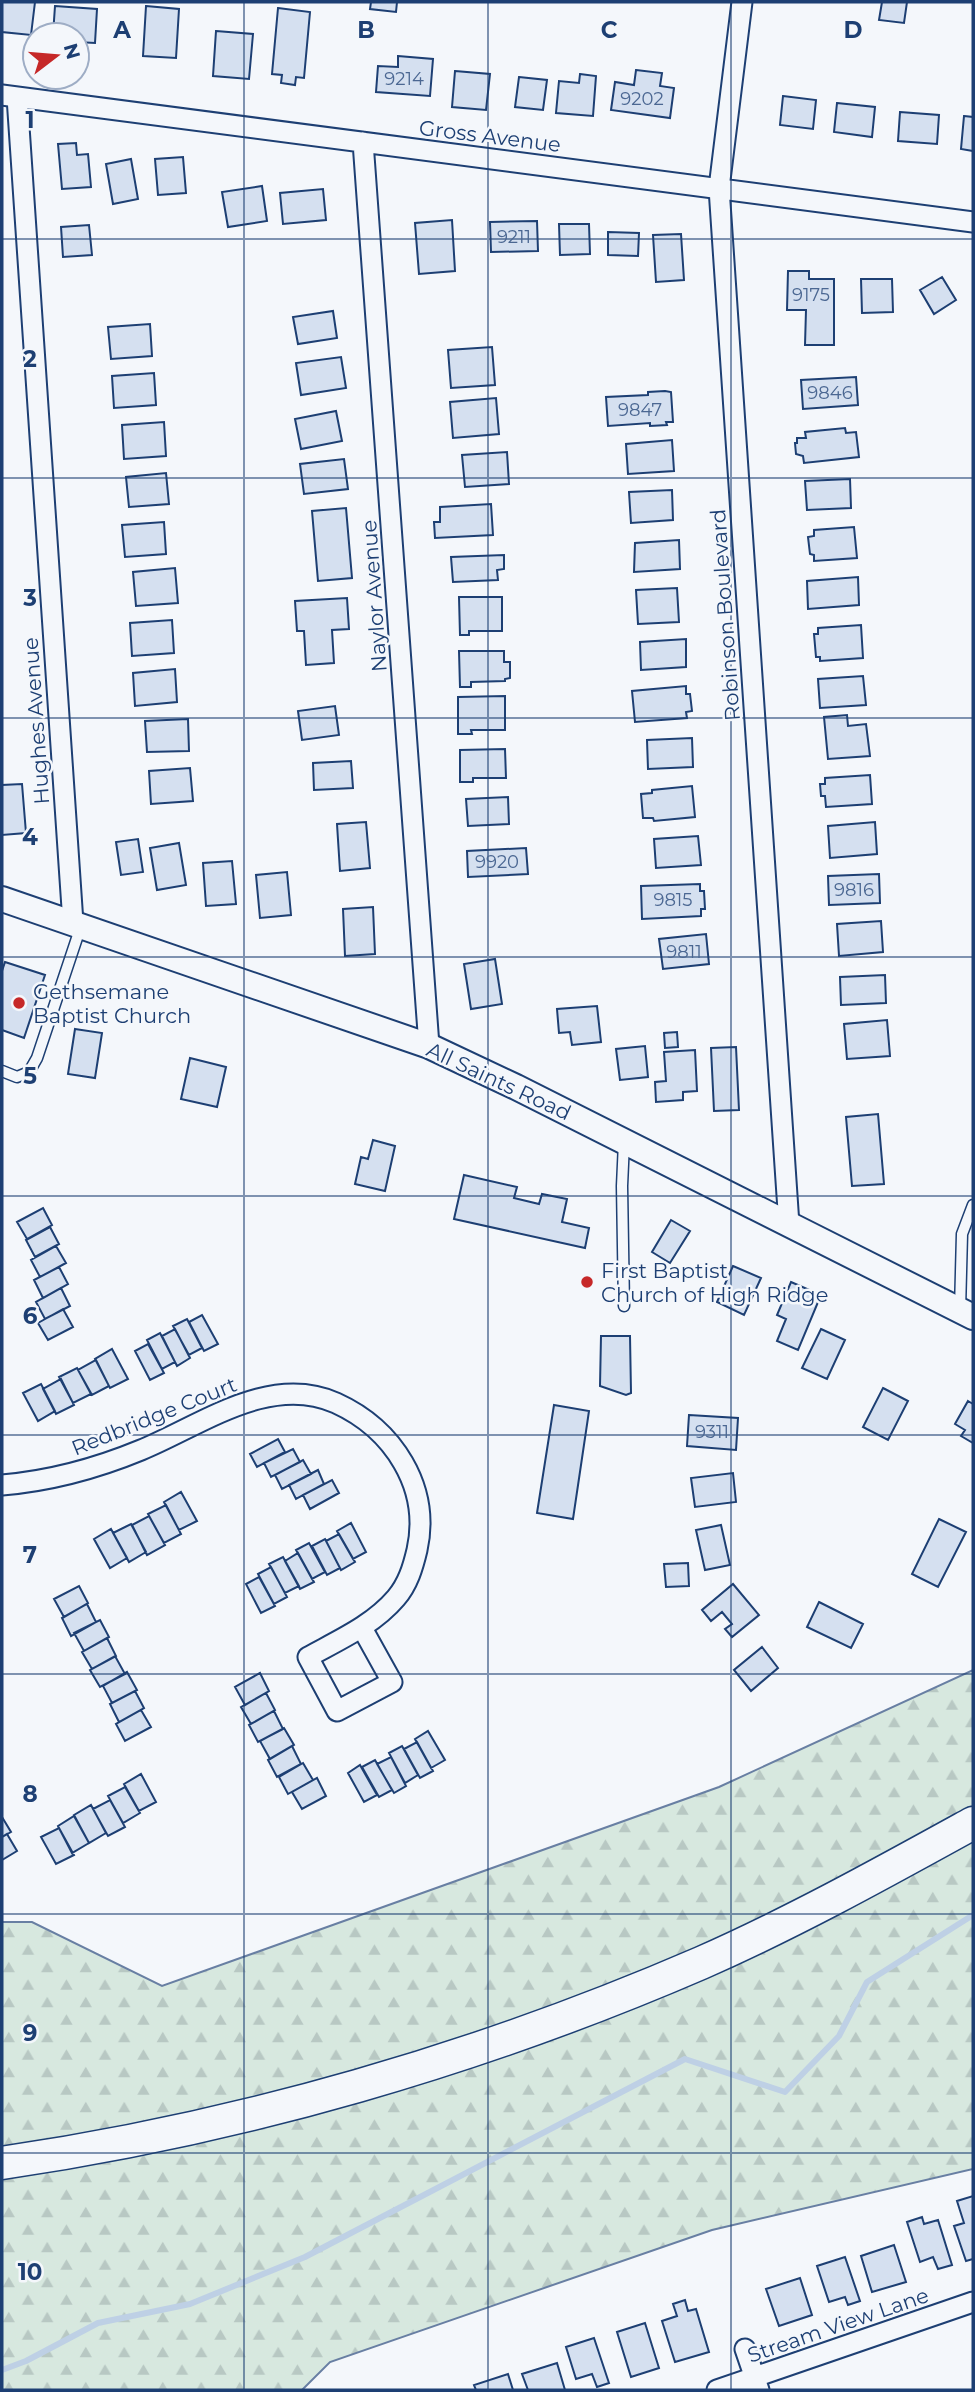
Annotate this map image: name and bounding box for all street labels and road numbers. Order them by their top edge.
street label: Gross Avenue [418,115,562,157]
street label: Robinson Boulevard [705,508,745,722]
street label: Naylor Avenue [356,519,392,673]
street label: Hughes Avenue [18,637,54,805]
street label: All Saints Road [423,1037,575,1125]
street label: Redbridge Court [68,1371,240,1461]
street label: Stream View Lane [744,2282,932,2368]

